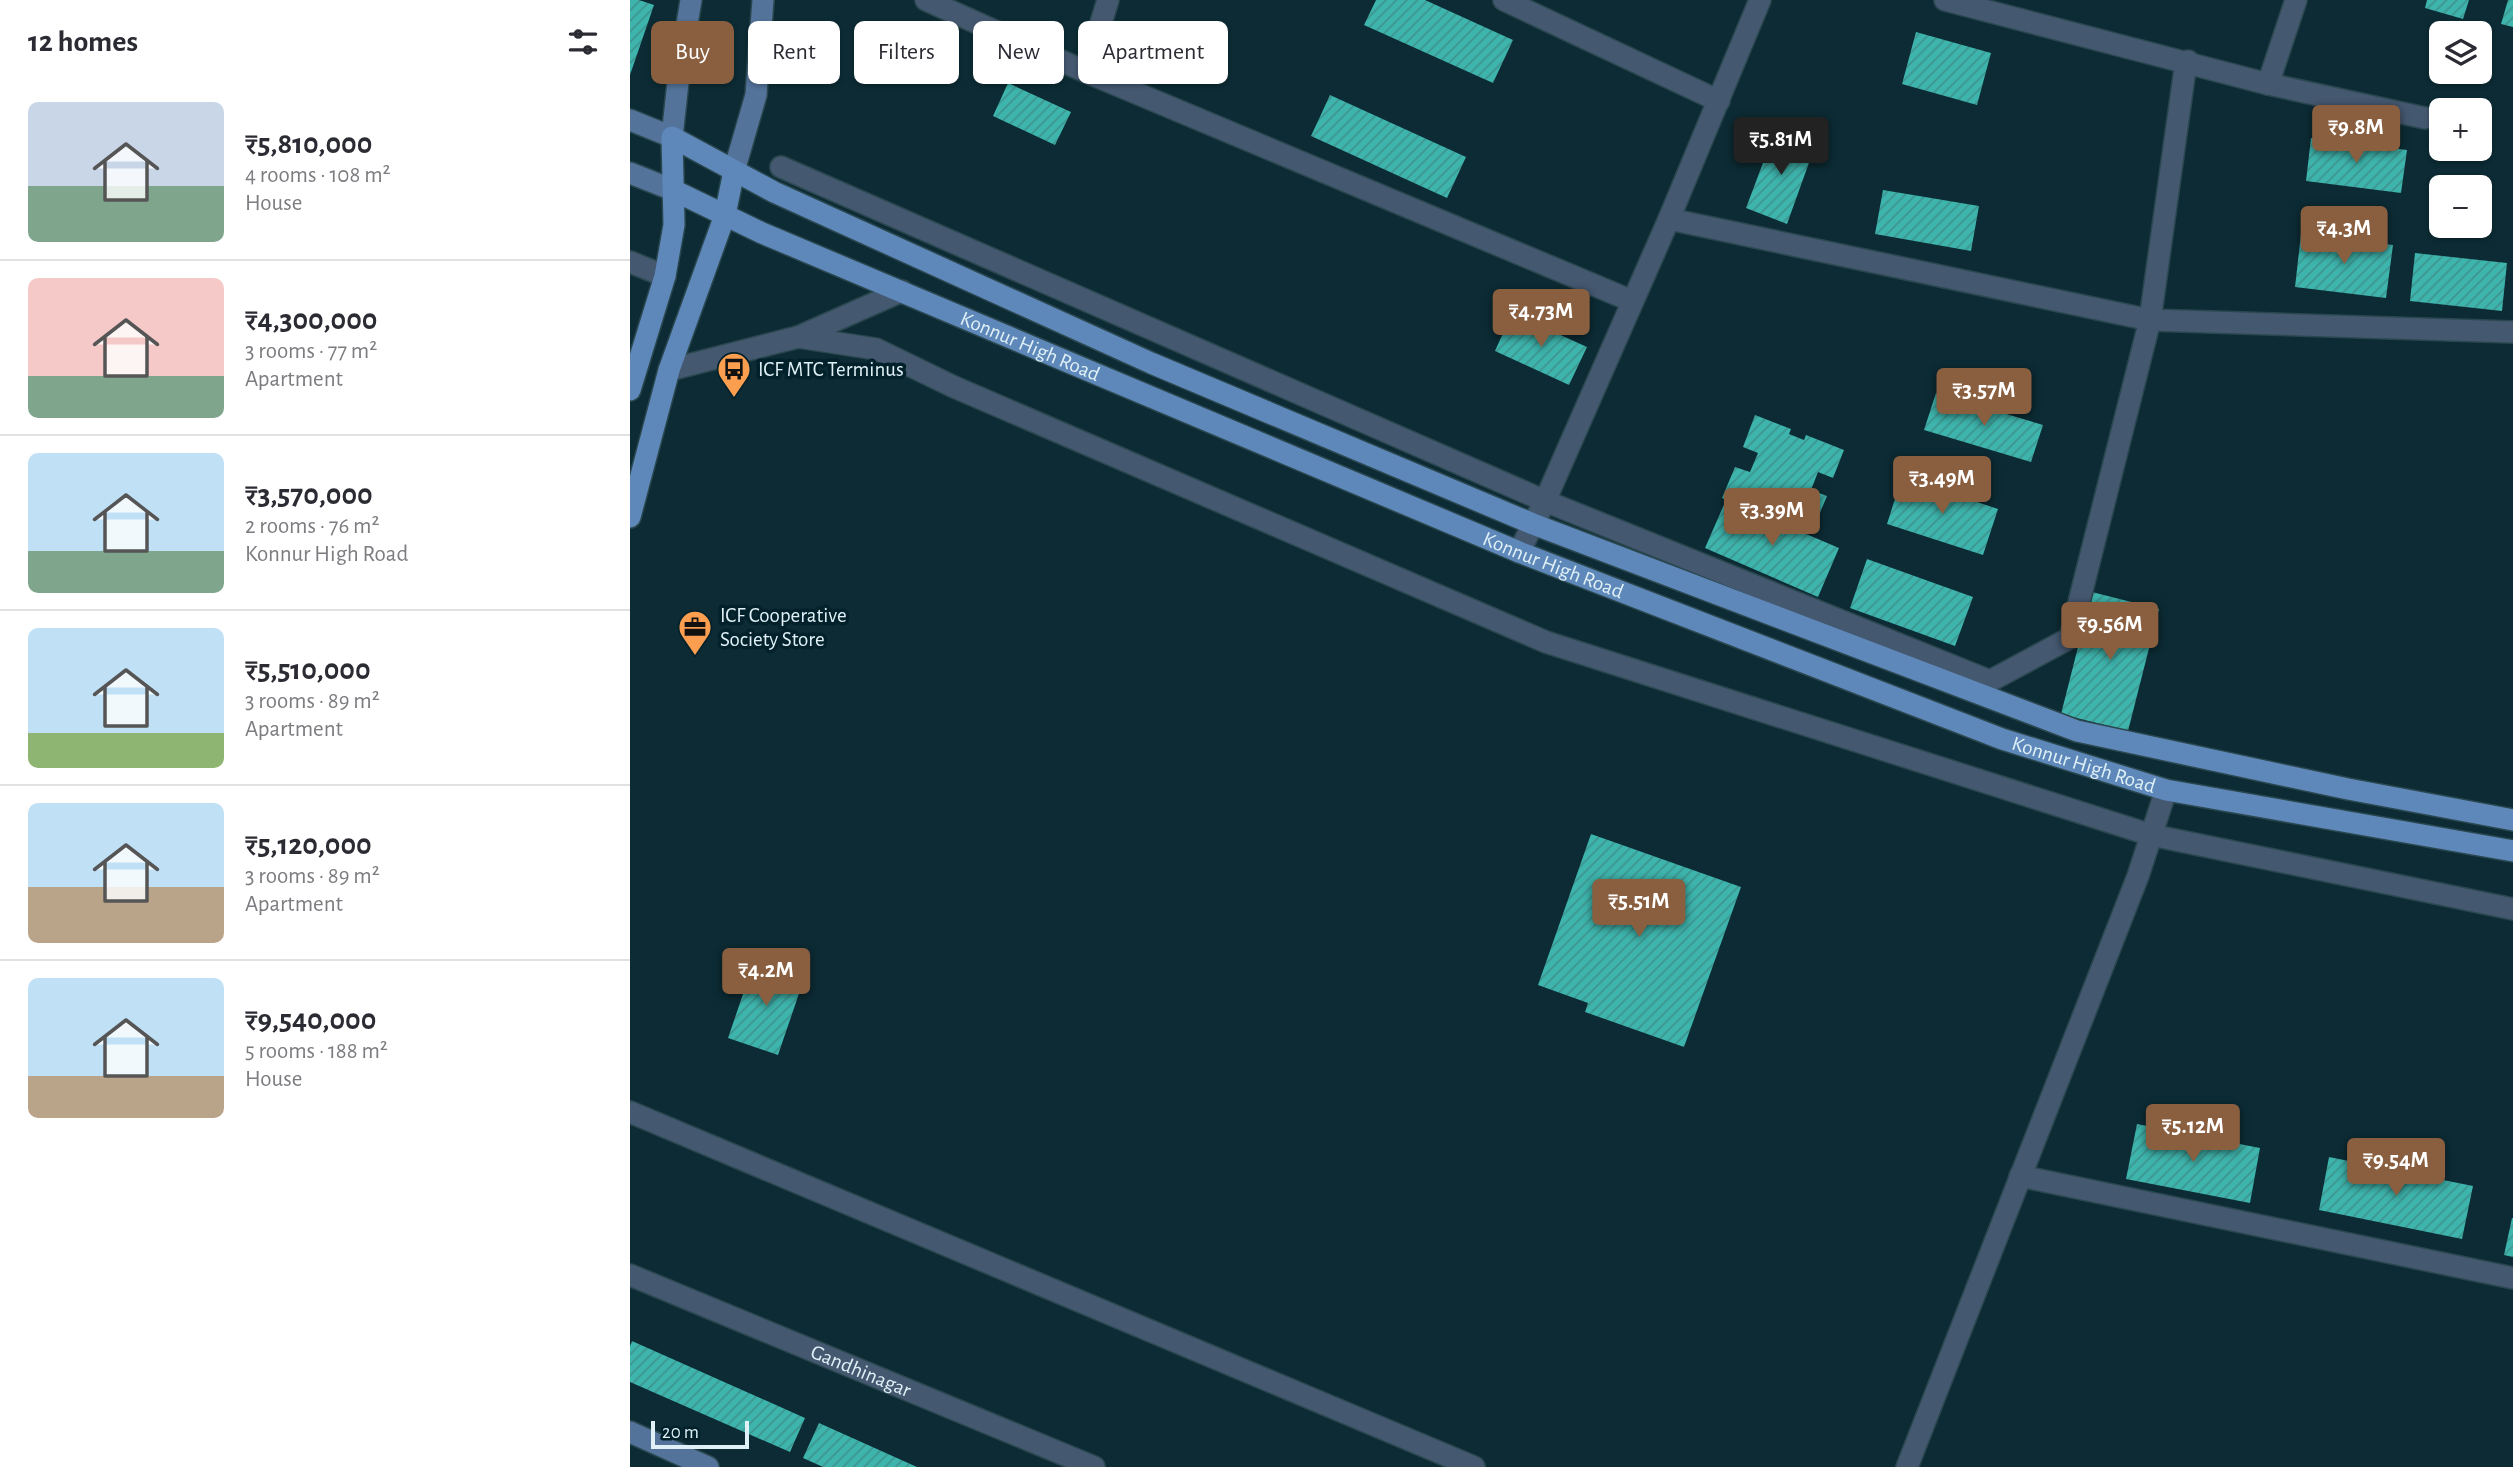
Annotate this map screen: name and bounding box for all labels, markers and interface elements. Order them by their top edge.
chip: Buy [651,21,734,84]
chip: Rent [748,21,840,84]
chip: Filters [854,21,959,84]
chip: New [973,21,1064,84]
chip: Apartment [1078,21,1228,84]
map controls [2429,21,2492,238]
button: layers [2429,21,2492,84]
icon: filters [564,23,602,61]
text: 12 homes [28,27,138,57]
button: + [2429,98,2492,161]
pin: ₹9.8M [2307,106,2405,165]
text: ₹9.8M [2328,116,2384,139]
pin: ₹5.81M [1724,118,1838,177]
text: ₹5.81M [1750,128,1812,151]
text: ₹5,810,000 [245,129,372,159]
icon: home [84,130,168,214]
text: 4 rooms · 108 m² [245,164,391,187]
button: − [2429,175,2492,238]
text: House [245,192,302,215]
pin: ₹4.3M [2295,206,2393,266]
text: ₹4.3M [2317,217,2371,240]
pin: ₹4.73M [1484,290,1598,349]
text: ₹4.73M [1509,300,1573,323]
text: ₹4,300,000 [245,305,377,335]
icon: home [84,306,168,390]
street label: Konnur High Road [957,307,1103,385]
text: 3 rooms · 77 m² [245,340,377,363]
bus stop icon: ICF MTC Terminus [715,350,753,399]
place label: ICF MTC Terminus [758,359,904,380]
text: Apartment [245,368,343,391]
pin: ₹3.57M [1927,368,2041,428]
text: ₹3.57M [1952,379,2016,402]
pin: ₹3.49M [1885,456,1999,516]
text: ₹3.49M [1909,467,1975,490]
text: ₹3,570,000 [245,480,373,510]
icon: home [84,481,168,565]
pin: ₹3.39M [1715,489,1829,548]
text: ₹3.39M [1740,499,1804,522]
text: 2 rooms · 76 m² [245,515,379,538]
street label: Konnur High Road [1480,528,1627,602]
text: Konnur High Road [245,543,408,566]
pin: ₹9.56M [2053,602,2167,662]
place label: ICF Cooperative Society Store [720,605,847,650]
office icon: ICF Cooperative Society Store [676,608,714,657]
text: ₹9.56M [2077,613,2143,636]
text: ₹5,510,000 [245,655,371,685]
icon: home [84,656,168,740]
text: 3 rooms · 89 m² [245,690,380,713]
text: Apartment [245,718,343,741]
street label: Konnur High Road [2009,732,2158,797]
text: ₹5,120,000 [245,830,372,860]
icon: home [84,831,168,915]
text: 3 rooms · 89 m² [245,865,380,888]
pin: ₹5.51M [1582,880,1696,939]
text: ₹5.51M [1608,890,1670,913]
text: Apartment [245,893,343,916]
pin: ₹4.2M [717,948,815,1008]
text: ₹4.2M [738,959,794,982]
text: ₹9,540,000 [245,1005,376,1035]
icon: home [84,1006,168,1090]
text: 5 rooms · 188 m² [245,1040,388,1063]
text: House [245,1068,302,1091]
pin: ₹5.12M [2136,1104,2250,1164]
text: ₹5.12M [2162,1115,2224,1138]
pin: ₹9.54M [2339,1138,2453,1198]
text: ₹9.54M [2363,1149,2429,1172]
street label: Gandhinagar [808,1341,914,1401]
scale bar [651,1418,749,1450]
text: 20 m [662,1423,699,1442]

